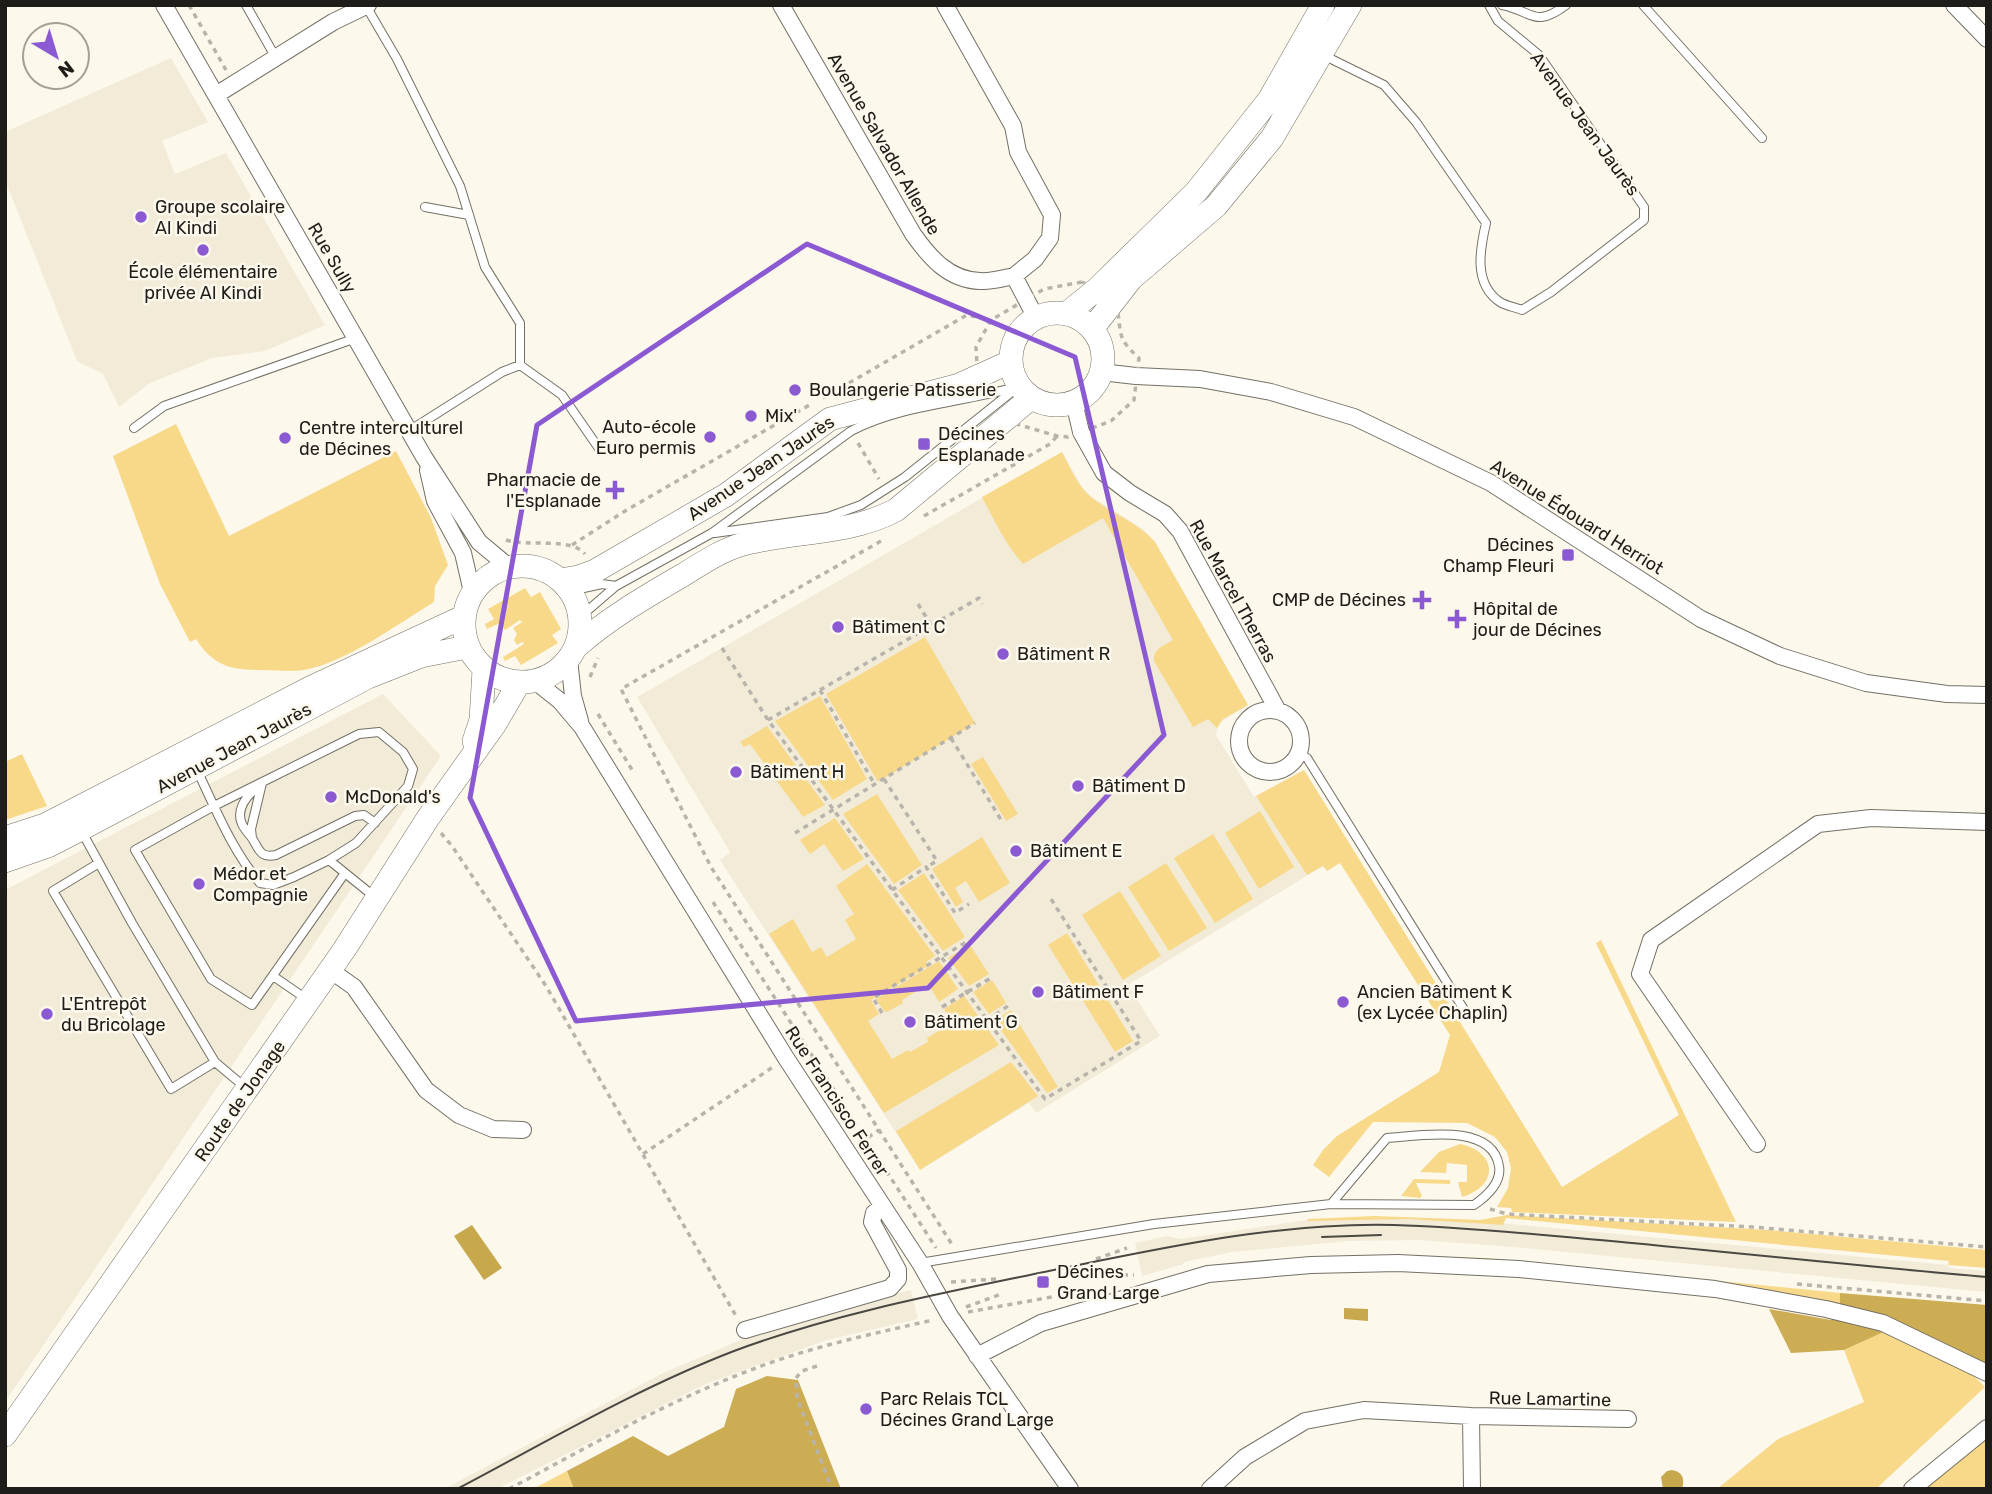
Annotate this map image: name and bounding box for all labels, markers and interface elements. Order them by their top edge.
north arrow [21,21,91,91]
street label: Avenue Jean Jaurès [1525,48,1645,200]
street label: Avenue Salvador Allende [823,49,945,239]
text: N [54,56,79,82]
place label: Groupe scolaire Al Kindi [155,196,285,239]
marker: Groupe scolaire Al Kindi [133,209,149,225]
street label: Rue Sully [303,219,361,297]
marker: École élémentaire privée Al Kindi [195,242,211,258]
place label: École élémentaire privée Al Kindi [128,261,278,304]
place label: Boulangerie Patisserie [809,379,996,401]
marker: Boulangerie Patisserie [787,382,803,398]
place label: Mix' [765,405,797,427]
marker: Mix' [743,408,759,424]
street label: Avenue Jean Jaurès [683,411,839,525]
place label: Auto-école Euro permis [596,416,696,459]
place label: Centre interculturel de Décines [299,417,463,460]
place label: Décines Esplanade [938,423,1025,466]
marker: Auto-école Euro permis [702,429,718,445]
marker: Centre interculturel de Décines [277,430,293,446]
marker: Décines Esplanade [916,436,932,452]
street label: Avenue Édouard Herriot [1486,455,1668,579]
place label: Pharmacie de l'Esplanade [486,469,601,512]
marker: Pharmacie de l'Esplanade [607,482,623,498]
street label: Rue Marcel Therras [1185,516,1281,666]
place label: Décines Champ Fleuri [1443,534,1554,577]
marker: Décines Champ Fleuri [1560,547,1576,563]
place label: CMP de Décines [1272,589,1406,611]
marker: CMP de Décines [1412,590,1432,610]
place label: Hôpital de jour de Décines [1472,598,1602,641]
marker: Hôpital de jour de Décines [1447,609,1467,629]
place label: Bâtiment C [852,616,946,638]
marker: Bâtiment C [830,619,846,635]
place label: Bâtiment R [1017,643,1111,665]
marker: Bâtiment R [995,646,1011,662]
street label: Avenue Jean Jaurès [153,698,315,798]
place label: Bâtiment H [750,761,844,783]
marker: Bâtiment H [728,764,744,780]
place label: Bâtiment D [1092,775,1186,797]
marker: Bâtiment D [1070,778,1086,794]
place label: McDonald's [345,786,441,808]
marker: McDonald's [323,789,339,805]
place label: Bâtiment E [1030,840,1122,862]
marker: Bâtiment E [1008,843,1024,859]
place label: Médor et Compagnie [213,863,308,906]
marker: Médor et Compagnie [191,876,207,892]
place label: Bâtiment F [1052,981,1144,1003]
place label: Ancien Bâtiment K (ex Lycée Chaplin) [1357,981,1512,1024]
marker: Bâtiment F [1030,984,1046,1000]
place label: L'Entrepôt du Bricolage [61,993,166,1036]
marker: Ancien Bâtiment K (ex Lycée Chaplin) [1335,994,1351,1010]
marker: L'Entrepôt du Bricolage [39,1006,55,1022]
place label: Bâtiment G [924,1011,1018,1033]
marker: Bâtiment G [902,1014,918,1030]
street label: Rue Francisco Ferrer [780,1022,894,1180]
street label: Route de Jonage [190,1036,290,1166]
place label: Décines Grand Large [1057,1261,1159,1304]
marker: Décines Grand Large [1035,1274,1051,1290]
street label: Rue Lamartine [1489,1387,1611,1411]
place label: Parc Relais TCL Décines Grand Large [880,1388,1054,1431]
marker: Parc Relais TCL Décines Grand Large [858,1401,874,1417]

